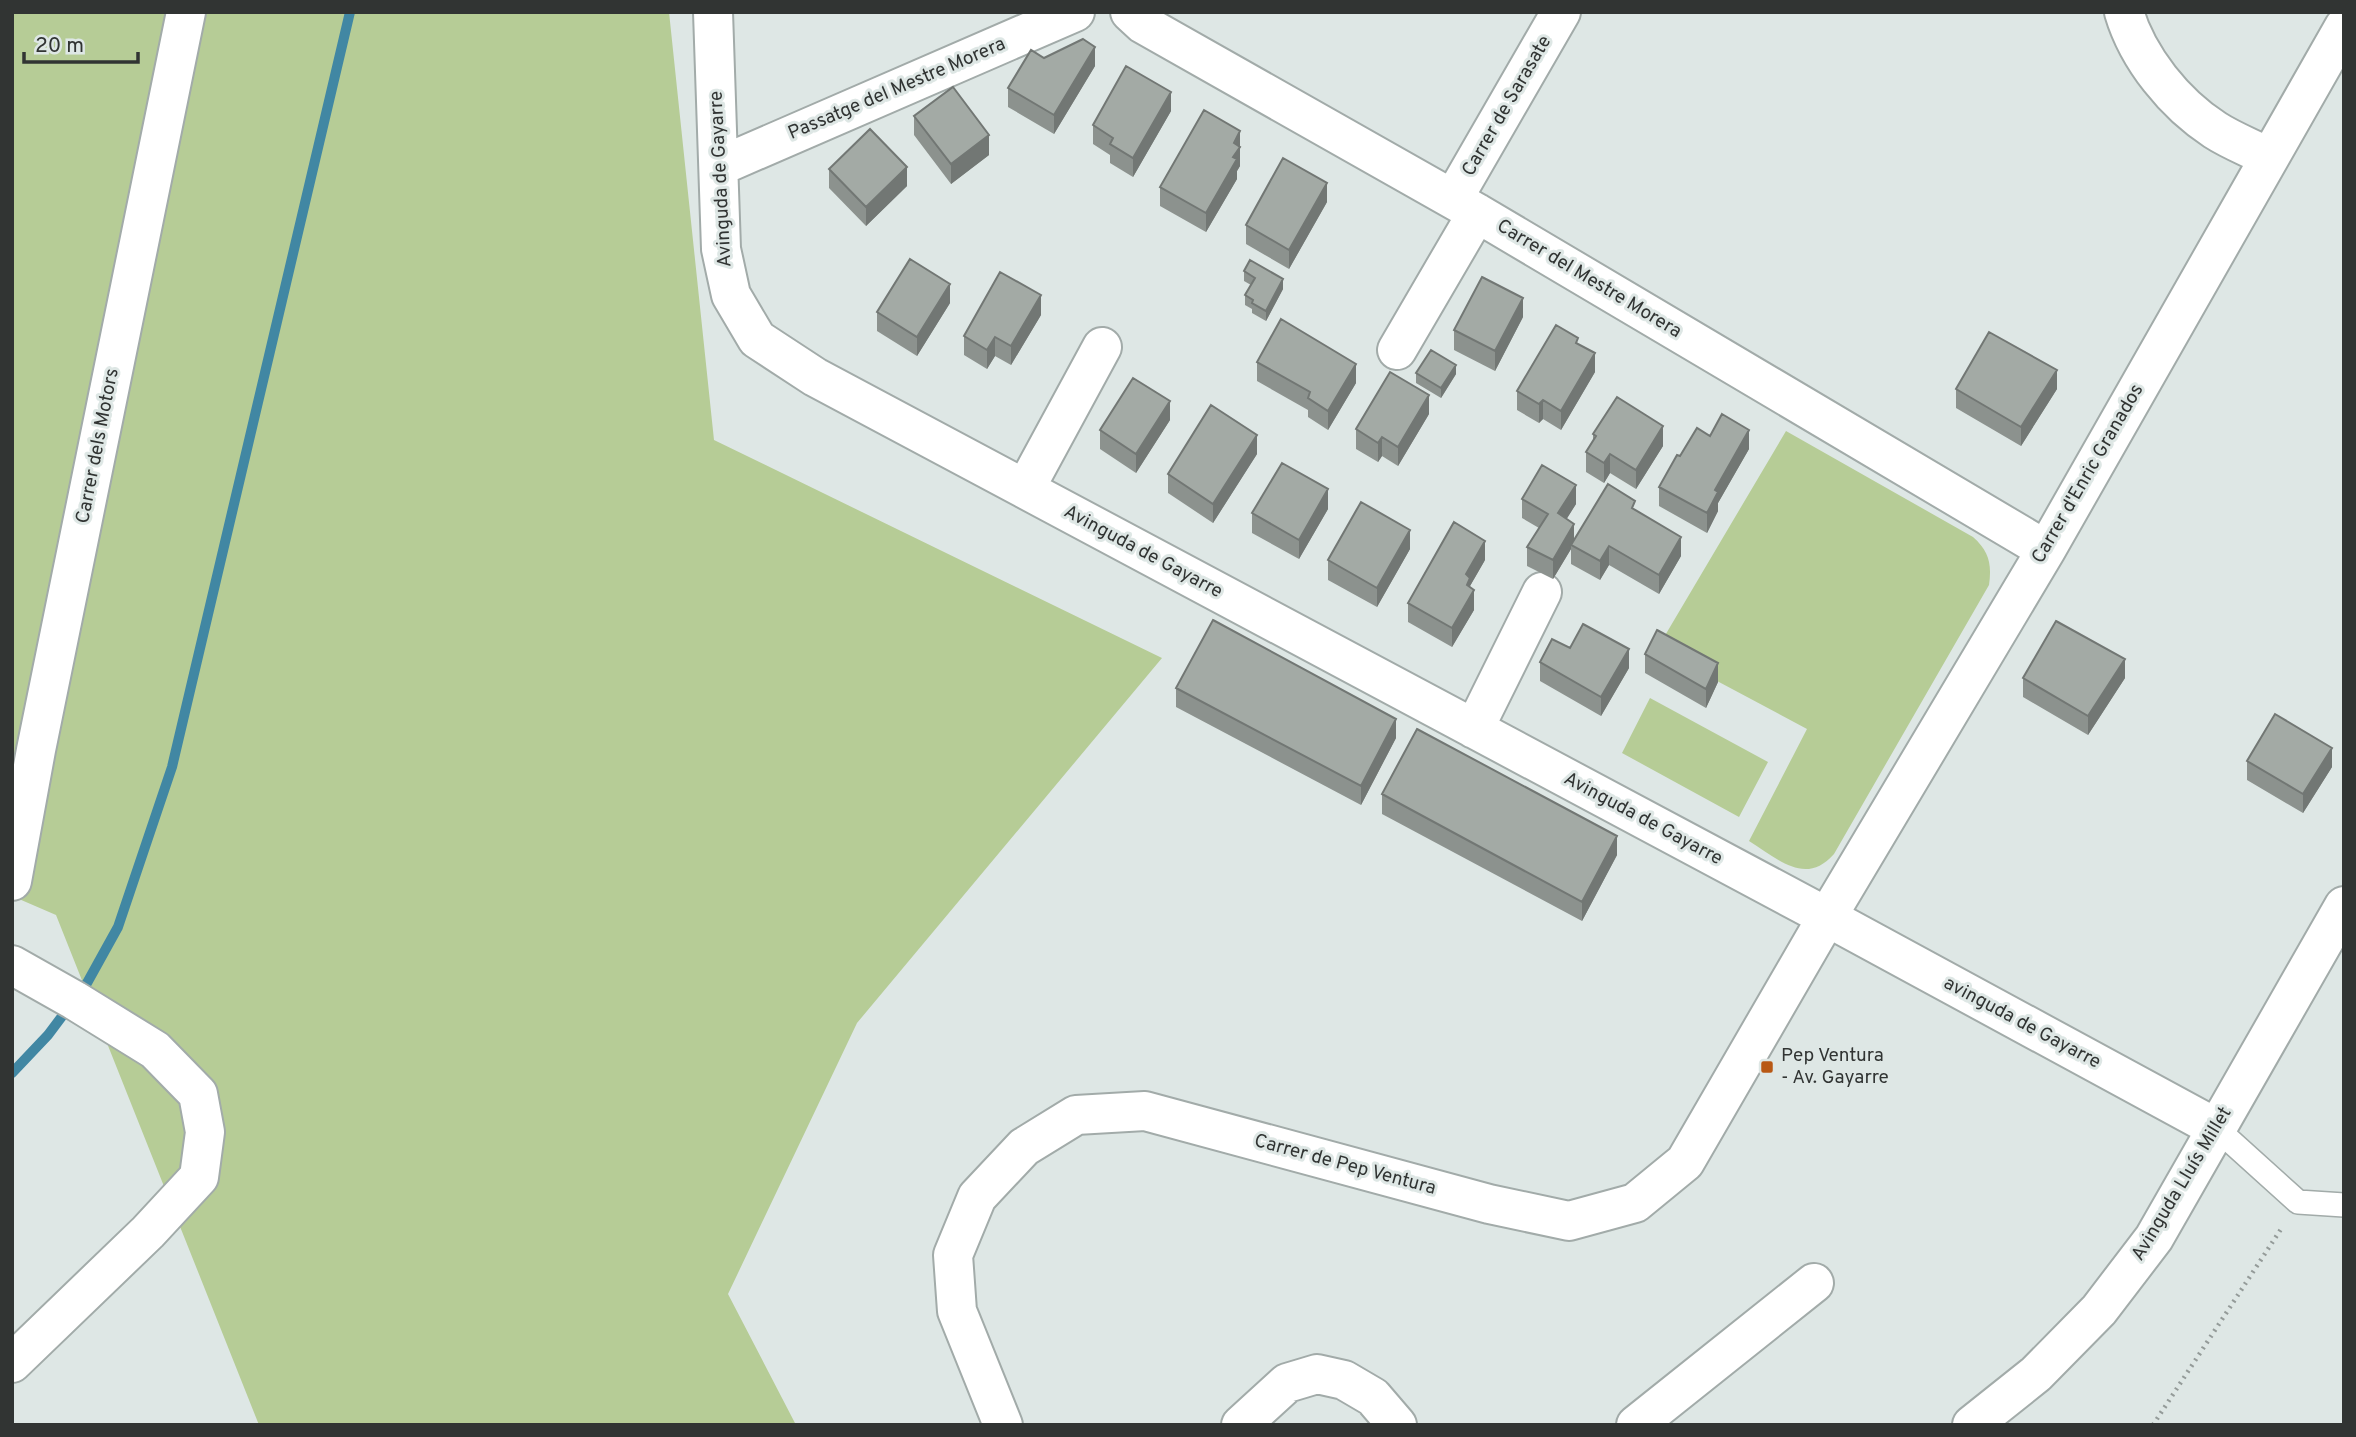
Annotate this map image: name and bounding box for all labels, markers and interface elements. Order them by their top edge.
scale bar [24,21,138,65]
street label: Carrer de Sarasate [1457,31,1557,181]
street label: Passatge del Mestre Morera [785,32,1009,146]
text: 20 m [35,33,84,60]
street label: Avinguda de Gayarre [704,90,738,268]
street label: Carrer del Mestre Morera [1492,214,1686,344]
street label: Carrer dels Motors [71,366,125,526]
street label: Carrer d'Enric Granados [2027,380,2149,568]
street label: Avinguda de Gayarre [1059,500,1227,604]
street label: Avinguda de Gayarre [1559,767,1727,871]
street label: avinguda de Gayarre [1939,971,2105,1075]
place label: Pep Ventura - Av. Gayarre [1781,1044,1889,1090]
marker: Pep Ventura - Av. Gayarre [1759,1059,1775,1075]
street label: Avinguda Lluís Millet [2126,1103,2238,1265]
street label: Carrer de Pep Ventura [1251,1129,1439,1201]

